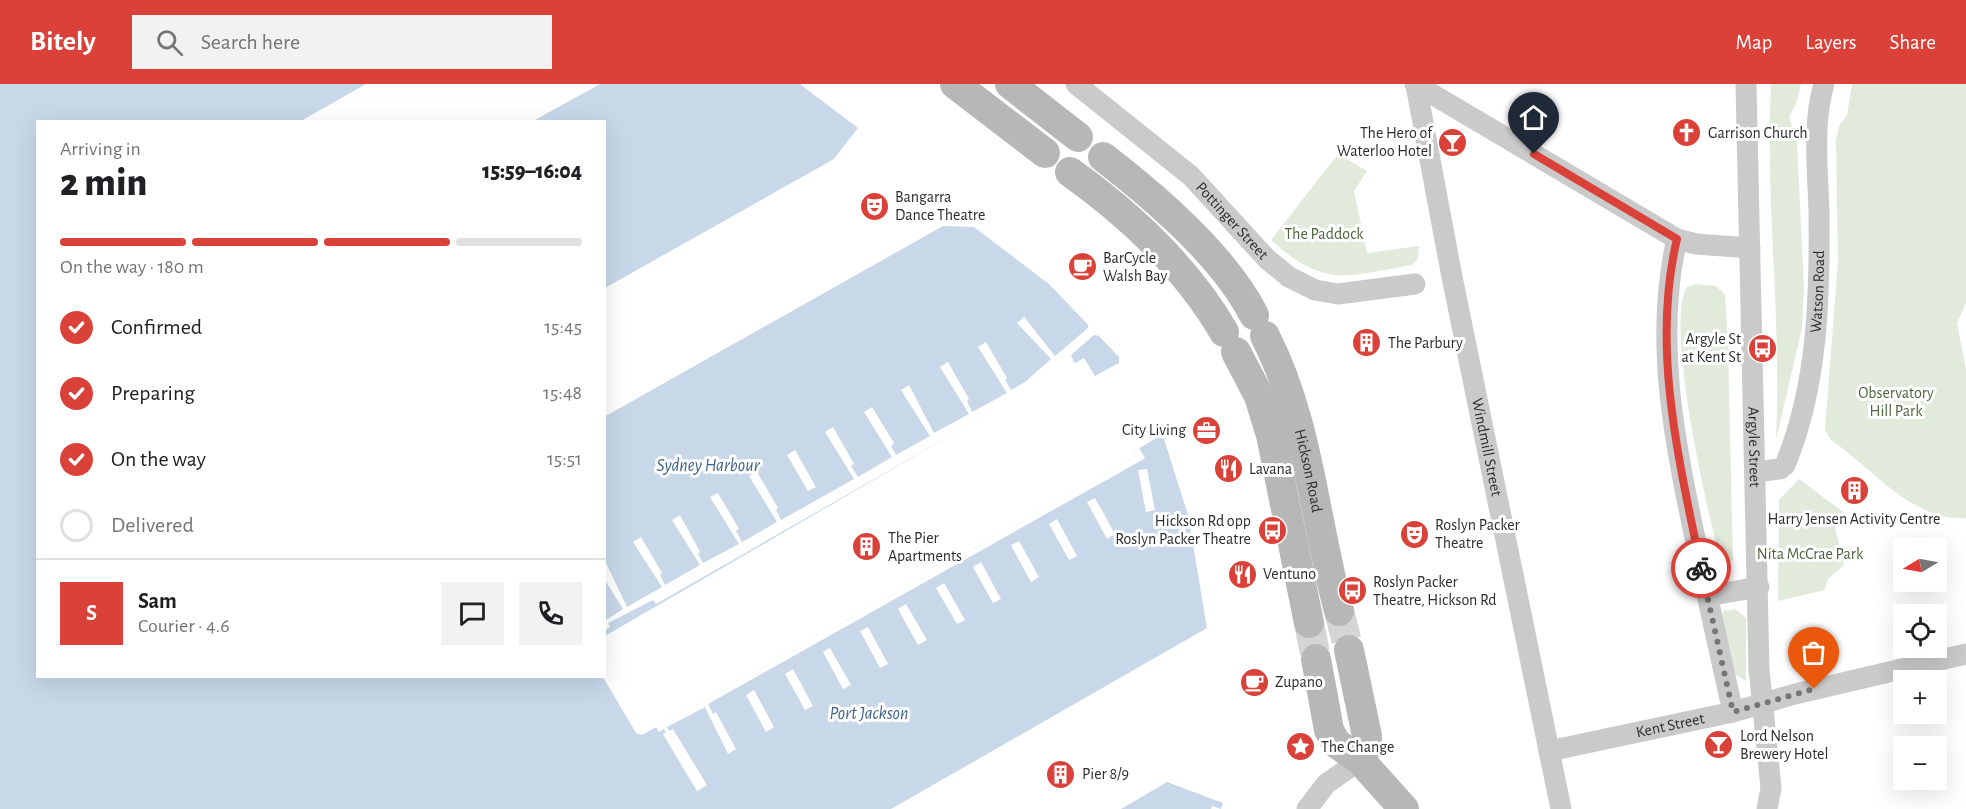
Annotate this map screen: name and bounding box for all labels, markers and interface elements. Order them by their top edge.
search box [132,15,552,69]
icon: search [153,26,186,59]
text: Bitely [30,28,96,56]
text: Search here [201,31,300,53]
text: Map [1736,32,1772,53]
text: Layers [1805,32,1856,53]
text: Share [1889,32,1936,53]
pin [1508,92,1559,154]
icon: home [1517,101,1550,134]
church icon: Garrison Church [1671,117,1703,149]
place label: The Hero of Waterloo Hotel [1337,125,1433,159]
place label: Garrison Church [1708,125,1808,141]
bar icon: The Hero of Waterloo Hotel [1437,126,1469,158]
text: Arriving in [60,139,141,159]
text: 15:59–16:04 [482,160,582,182]
text: 2 min [60,164,147,203]
street label: Pottinger Street [1193,179,1271,263]
place label: Bangarra Dance Theatre [895,189,985,223]
theatre icon: Bangarra Dance Theatre [858,190,890,222]
park label: The Paddock [1284,226,1364,242]
place label: BarCycle Walsh Bay [1103,250,1167,285]
street label: Watson Road [1808,250,1827,333]
cafe icon: BarCycle Walsh Bay [1066,251,1098,283]
text: On the way · 180 m [60,257,204,277]
icon: check [60,311,93,344]
text: Confirmed [111,316,202,338]
text: 15:45 [544,317,582,337]
building icon: The Parbury [1351,327,1383,359]
place label: Argyle St at Kent St [1681,331,1741,365]
bus stop icon: Argyle St at Kent St [1746,332,1778,364]
place label: The Parbury [1388,335,1463,352]
icon: check [60,377,93,410]
text: Preparing [111,382,195,404]
text: 15:48 [543,383,582,403]
park label: Observatory Hill Park [1858,385,1934,419]
street label: Windmill Street [1469,397,1505,498]
street label: Argyle Street [1745,406,1763,487]
office icon: City Living [1191,414,1223,446]
place label: City Living [1122,422,1186,439]
street label: Hickson Road [1292,427,1325,514]
icon: check [60,443,93,476]
text: On the way [111,448,206,470]
text: 15:51 [547,449,582,469]
restaurant icon: Lavana [1212,453,1244,485]
water label: Sydney Harbour [656,457,761,475]
place label: Lavana [1249,461,1292,477]
building icon: Harry Jensen Activity Centre [1838,475,1870,507]
place label: Harry Jensen Activity Centre [1768,511,1940,528]
place label: Hickson Rd opp Roslyn Packer Theatre [1115,513,1251,548]
text: Delivered [111,514,194,536]
bus stop icon: Hickson Rd opp Roslyn Packer Theatre [1256,514,1288,546]
place label: Roslyn Packer Theatre [1435,517,1521,551]
theatre icon: Roslyn Packer Theatre [1398,518,1430,550]
place label: The Pier Apartments [888,530,962,564]
building icon: The Pier Apartments [851,531,883,563]
courier [1671,538,1731,598]
north arrow [1893,538,1947,592]
map controls [1893,538,1947,790]
park label: Nita McCrae Park [1757,546,1864,562]
icon: bike [1685,552,1718,585]
restaurant icon: Ventuno [1226,558,1258,590]
place label: Ventuno [1263,566,1316,582]
place label: Roslyn Packer Theatre, Hickson Rd [1373,574,1497,608]
bus stop icon: Roslyn Packer Theatre, Hickson Rd [1336,575,1368,607]
button: chat [441,582,504,645]
button: phone [519,582,582,645]
text: Sam [138,590,177,612]
text: S [86,602,97,624]
button: locate [1893,604,1947,658]
text: Courier · 4.6 [138,616,230,636]
pin [1788,627,1839,689]
icon: bag [1797,636,1830,669]
cafe icon: Zupano [1238,666,1270,698]
button: + [1893,670,1947,724]
place label: Zupano [1275,674,1323,690]
water label: Port Jackson [830,705,908,723]
street label: Kent Street [1635,710,1706,740]
place label: Lord Nelson Brewery Hotel [1740,728,1828,763]
bar icon: Lord Nelson Brewery Hotel [1703,729,1735,761]
place icon: The Change [1284,731,1316,763]
button: − [1893,736,1947,790]
place label: The Change [1321,739,1394,755]
building icon: Pier 8/9 [1045,758,1077,790]
place label: Pier 8/9 [1082,766,1129,782]

